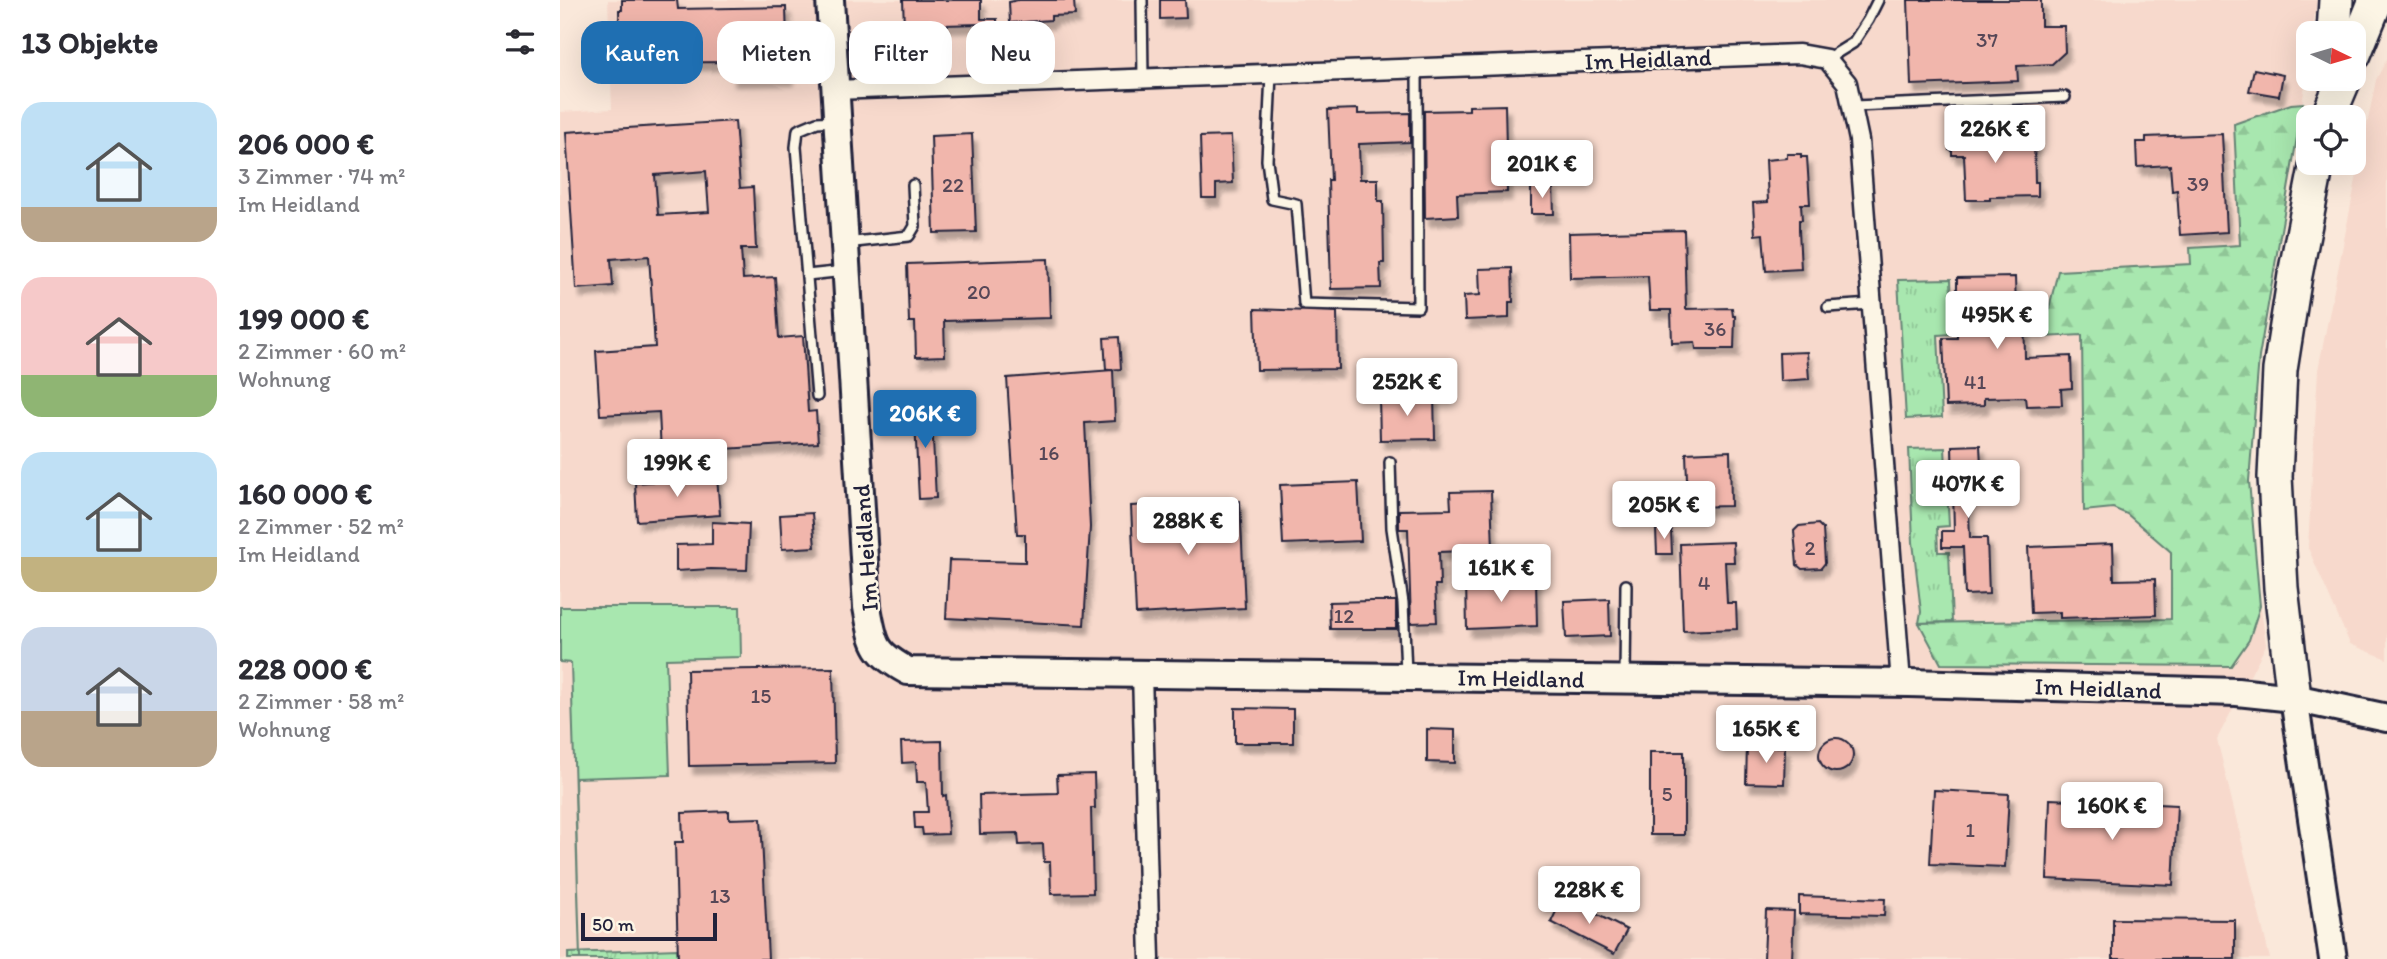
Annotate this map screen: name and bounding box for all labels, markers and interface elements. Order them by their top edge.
chip: Kaufen [581,21,703,84]
chip: Mieten [717,21,835,84]
chip: Filter [849,21,952,84]
chip: Neu [966,21,1055,84]
north arrow [2296,21,2366,91]
map controls [2296,21,2366,175]
icon: filters [501,23,539,61]
text: 13 Objekte [21,24,158,61]
house number: 37 [1976,27,1998,52]
street label: Im Heidland [1584,42,1712,76]
button: locate [2296,105,2366,175]
pin: 226K € [1938,106,2052,165]
text: 226K € [1960,114,2030,142]
text: 206 000 € [238,125,374,162]
icon: home [77,130,161,214]
pin: 201K € [1485,140,1599,200]
text: 201K € [1507,149,1577,177]
text: 3 Zimmer · 74 m² [238,162,405,190]
house number: 39 [2187,171,2209,196]
house number: 22 [942,172,964,197]
text: Im Heidland [238,190,360,218]
house number: 20 [967,279,991,304]
pin: 495K € [1940,292,2054,351]
text: 199 000 € [238,300,369,337]
text: 495K € [1962,300,2032,328]
icon: home [77,305,161,389]
house number: 36 [1704,316,1726,341]
text: 2 Zimmer · 60 m² [238,337,406,365]
pin: 252K € [1350,358,1464,418]
text: Wohnung [238,365,331,393]
text: 252K € [1372,367,1442,395]
house number: 41 [1964,369,1986,394]
pin: 206K € [868,391,982,450]
text: 206K € [889,399,961,427]
pin: 199K € [620,440,734,499]
house number: 16 [1039,440,1059,465]
text: 199K € [643,448,711,476]
pin: 407K € [1911,461,2025,520]
text: 407K € [1932,469,2004,497]
text: 160 000 € [238,475,372,512]
icon: home [77,480,161,564]
pin: 205K € [1607,482,1721,541]
street label: Im Heidland [846,483,884,612]
text: 205K € [1628,490,1700,518]
pin: 288K € [1131,498,1245,557]
text: 288K € [1153,506,1223,534]
text: 2 Zimmer · 52 m² [238,512,404,540]
house number: 2 [1804,535,1816,560]
text: Im Heidland [238,540,360,568]
pin: 161K € [1444,544,1558,604]
text: 161K € [1468,553,1534,581]
house number: 4 [1698,570,1711,595]
house number: 12 [1334,603,1354,628]
text: 228 000 € [238,650,372,687]
icon: home [77,655,161,739]
street label: Im Heidland [1457,662,1585,694]
street label: Im Heidland [2034,671,2162,705]
house number: 15 [751,683,771,708]
text: 2 Zimmer · 58 m² [238,687,404,715]
pin: 165K € [1709,706,1823,765]
text: 165K € [1732,714,1800,742]
text: Wohnung [238,715,331,743]
house number: 5 [1661,781,1673,806]
pin: 160K € [2055,782,2169,842]
text: 160K € [2077,791,2147,819]
house number: 1 [1965,817,1975,842]
pin: 228K € [1532,866,1646,926]
text: 228K € [1554,875,1624,903]
house number: 13 [709,883,731,908]
scale bar [581,910,718,942]
text: 50 m [592,913,634,936]

